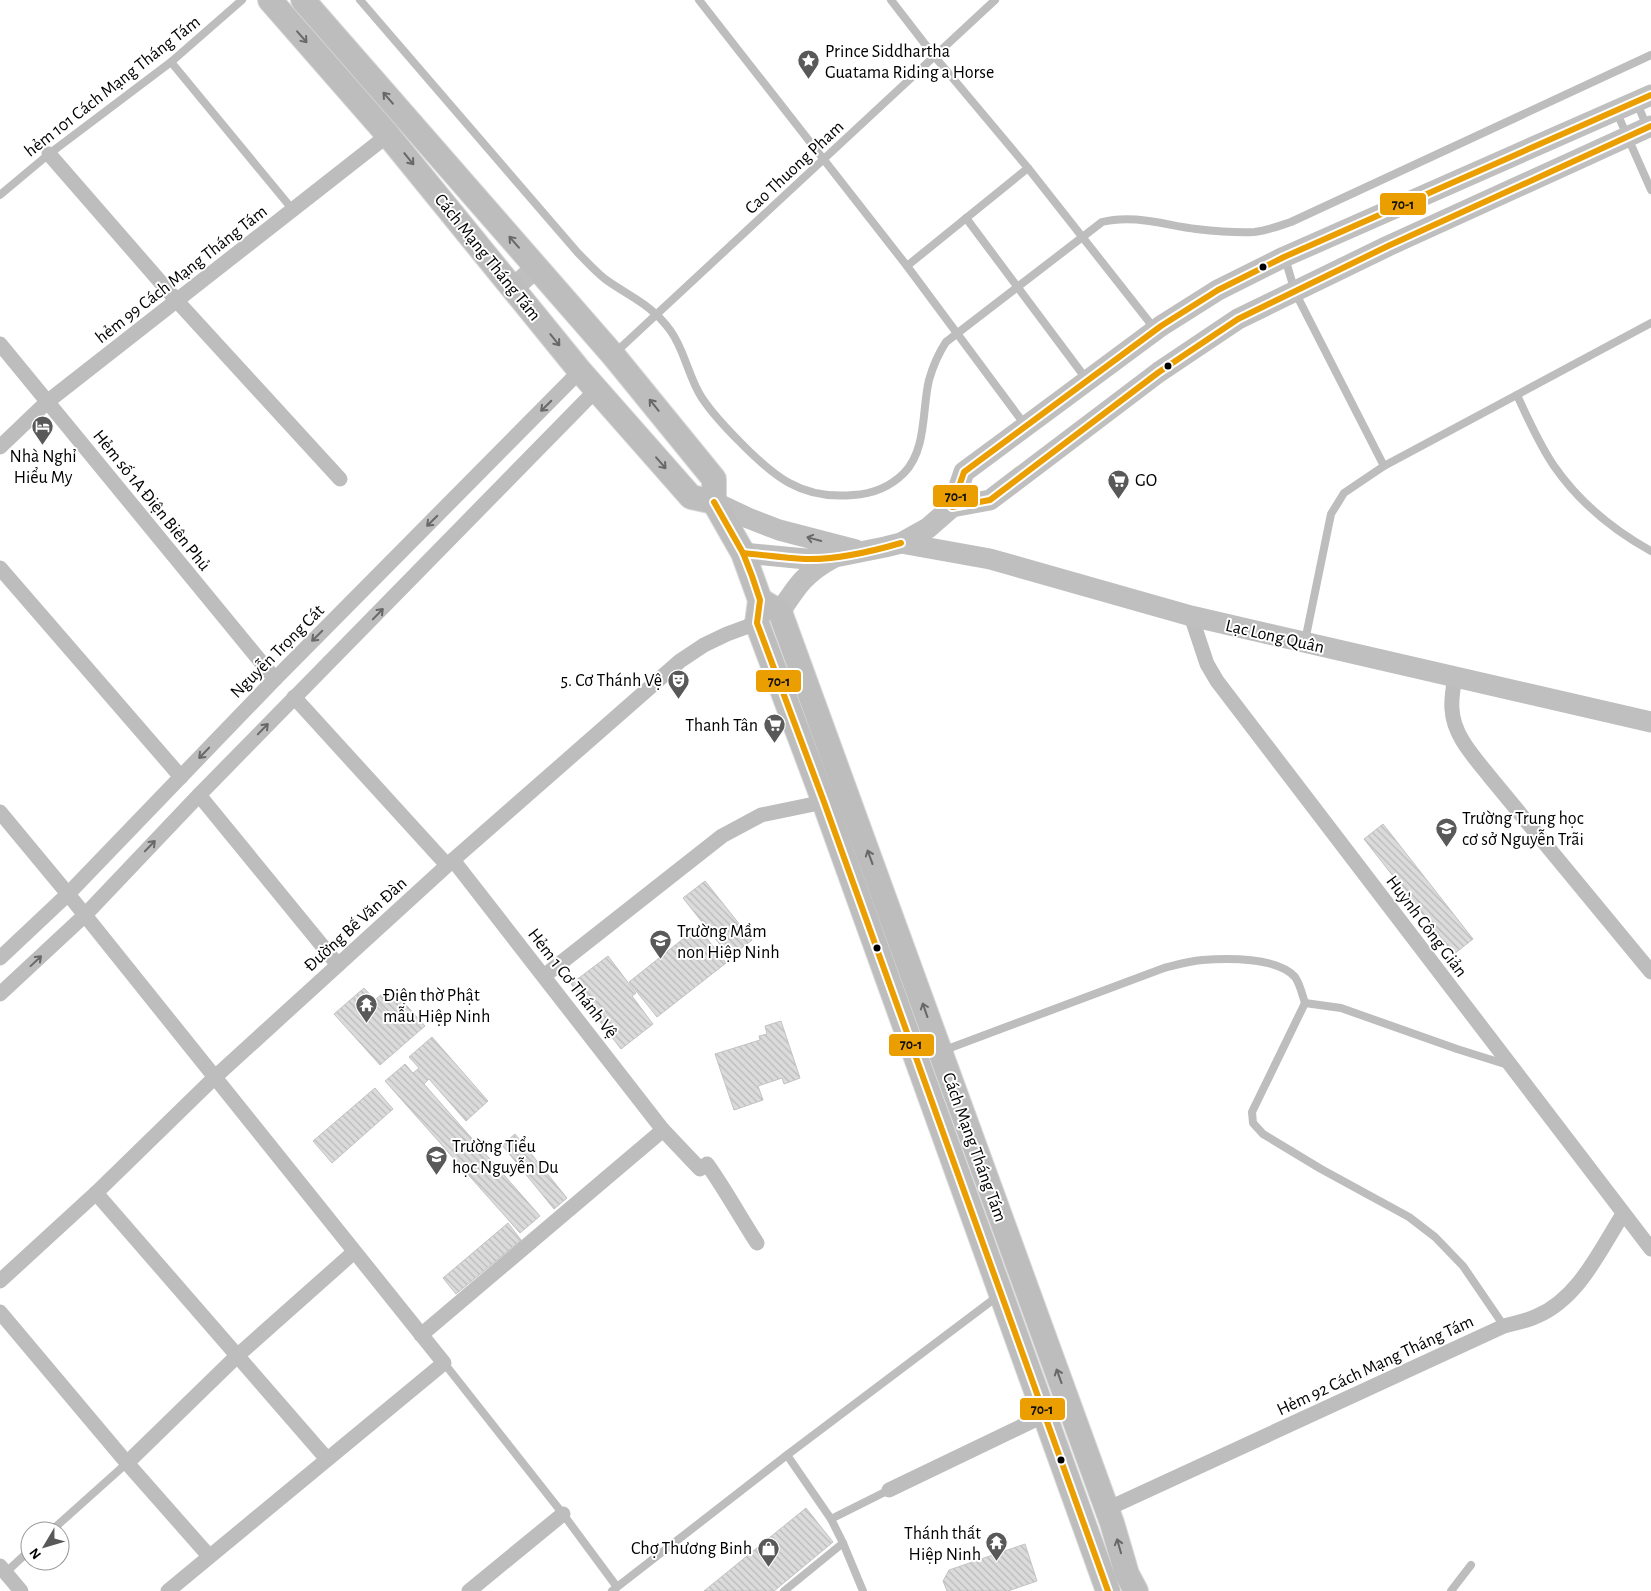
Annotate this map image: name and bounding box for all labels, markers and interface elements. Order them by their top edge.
street label: hẻm 101 Cách Mạng Tháng Tám [21,13,204,161]
one-way arrow [296,30,308,43]
place label: Prince Siddhartha Guatama Riding a Horse [825,43,994,82]
place icon: Prince Siddhartha Guatama Riding a Horse [797,49,821,80]
one-way arrow [383,92,394,105]
street label: Cao Thuong Pham [742,118,847,218]
one-way arrow [403,153,414,166]
street label: Cách Mạng Tháng Tám [431,191,544,324]
line badge: 70-1 [1379,192,1427,216]
text: 70-1 [1392,198,1414,212]
street label: hẻm 99 Cách Mạng Tháng Tám [92,202,271,347]
one-way arrow [509,235,520,248]
unlabelled marker [1258,262,1268,272]
one-way arrow [550,333,561,346]
unlabelled marker [1163,361,1173,371]
one-way arrow [540,399,552,412]
one-way arrow [648,399,659,412]
hotel icon: Nhà Nghỉ Hiểu My [31,414,55,445]
street label: Hẻm số 1A Điện Biên Phủ [89,426,214,574]
place label: Nhà Nghỉ Hiểu My [9,448,77,487]
one-way arrow [655,456,667,469]
supermarket icon: GO [1107,468,1131,499]
place label: GO [1135,472,1157,490]
line badge: 70-1 [932,484,979,508]
text: 70-1 [945,490,967,504]
one-way arrow [426,515,438,527]
one-way arrow [806,534,822,543]
street label: Nguyễn Trọng Cát [226,600,328,702]
one-way arrow [372,607,384,620]
street label: Lạc Long Quân [1224,617,1326,657]
one-way arrow [312,630,324,642]
theatre icon: 5. Cơ Thánh Vệ [666,668,690,699]
line badge: 70-1 [755,669,802,693]
place label: 5. Cơ Thánh Vệ [561,672,662,690]
text: 70-1 [768,675,790,689]
supermarket icon: Thanh Tân [762,713,786,744]
place label: Thanh Tân [685,717,758,735]
one-way arrow [257,723,269,735]
one-way arrow [198,747,210,759]
place label: Trường Trung học cơ sở Nguyễn Trãi [1462,810,1584,849]
school or university icon: Trường Trung học cơ sở Nguyễn Trãi [1434,816,1458,847]
one-way arrow [144,840,156,852]
one-way arrow [865,850,874,865]
street label: Đường Bế Văn Đàn [300,873,410,975]
street label: Huỳnh Công Giản [1382,873,1470,981]
place label: Trường Mầm non Hiệp Ninh [677,922,780,962]
street label: Hẻm 1 Cơ Thánh Vệ [524,925,620,1042]
school or university icon: Trường Mầm non Hiệp Ninh [649,929,673,960]
unlabelled marker [872,943,882,953]
one-way arrow [29,955,42,967]
place label: Điện thờ Phật mẫu Hiệp Ninh [383,987,490,1026]
temple icon: Điện thờ Phật mẫu Hiệp Ninh [355,993,379,1024]
one-way arrow [920,1002,929,1018]
line badge: 70-1 [888,1033,935,1057]
text: 70-1 [900,1038,922,1052]
street label: Cách Mạng Tháng Tám [939,1070,1009,1224]
place label: Trường Tiểu học Nguyễn Du [452,1136,558,1177]
school or university icon: Trường Tiểu học Nguyễn Du [424,1144,448,1175]
street label: Hẻm 92 Cách Mạng Tháng Tám [1274,1312,1477,1419]
one-way arrow [1054,1369,1063,1384]
line badge: 70-1 [1019,1397,1066,1421]
text: 70-1 [1031,1403,1053,1417]
unlabelled marker [1056,1455,1066,1465]
north arrow [20,1521,70,1571]
place label: Thánh thất Hiệp Ninh [904,1524,981,1564]
temple icon: Thánh thất Hiệp Ninh [985,1531,1009,1562]
shop icon: Chợ Thương Binh [756,1536,780,1567]
one-way arrow [1114,1538,1124,1554]
place label: Chợ Thương Binh [631,1540,752,1558]
text: N [27,1545,44,1562]

